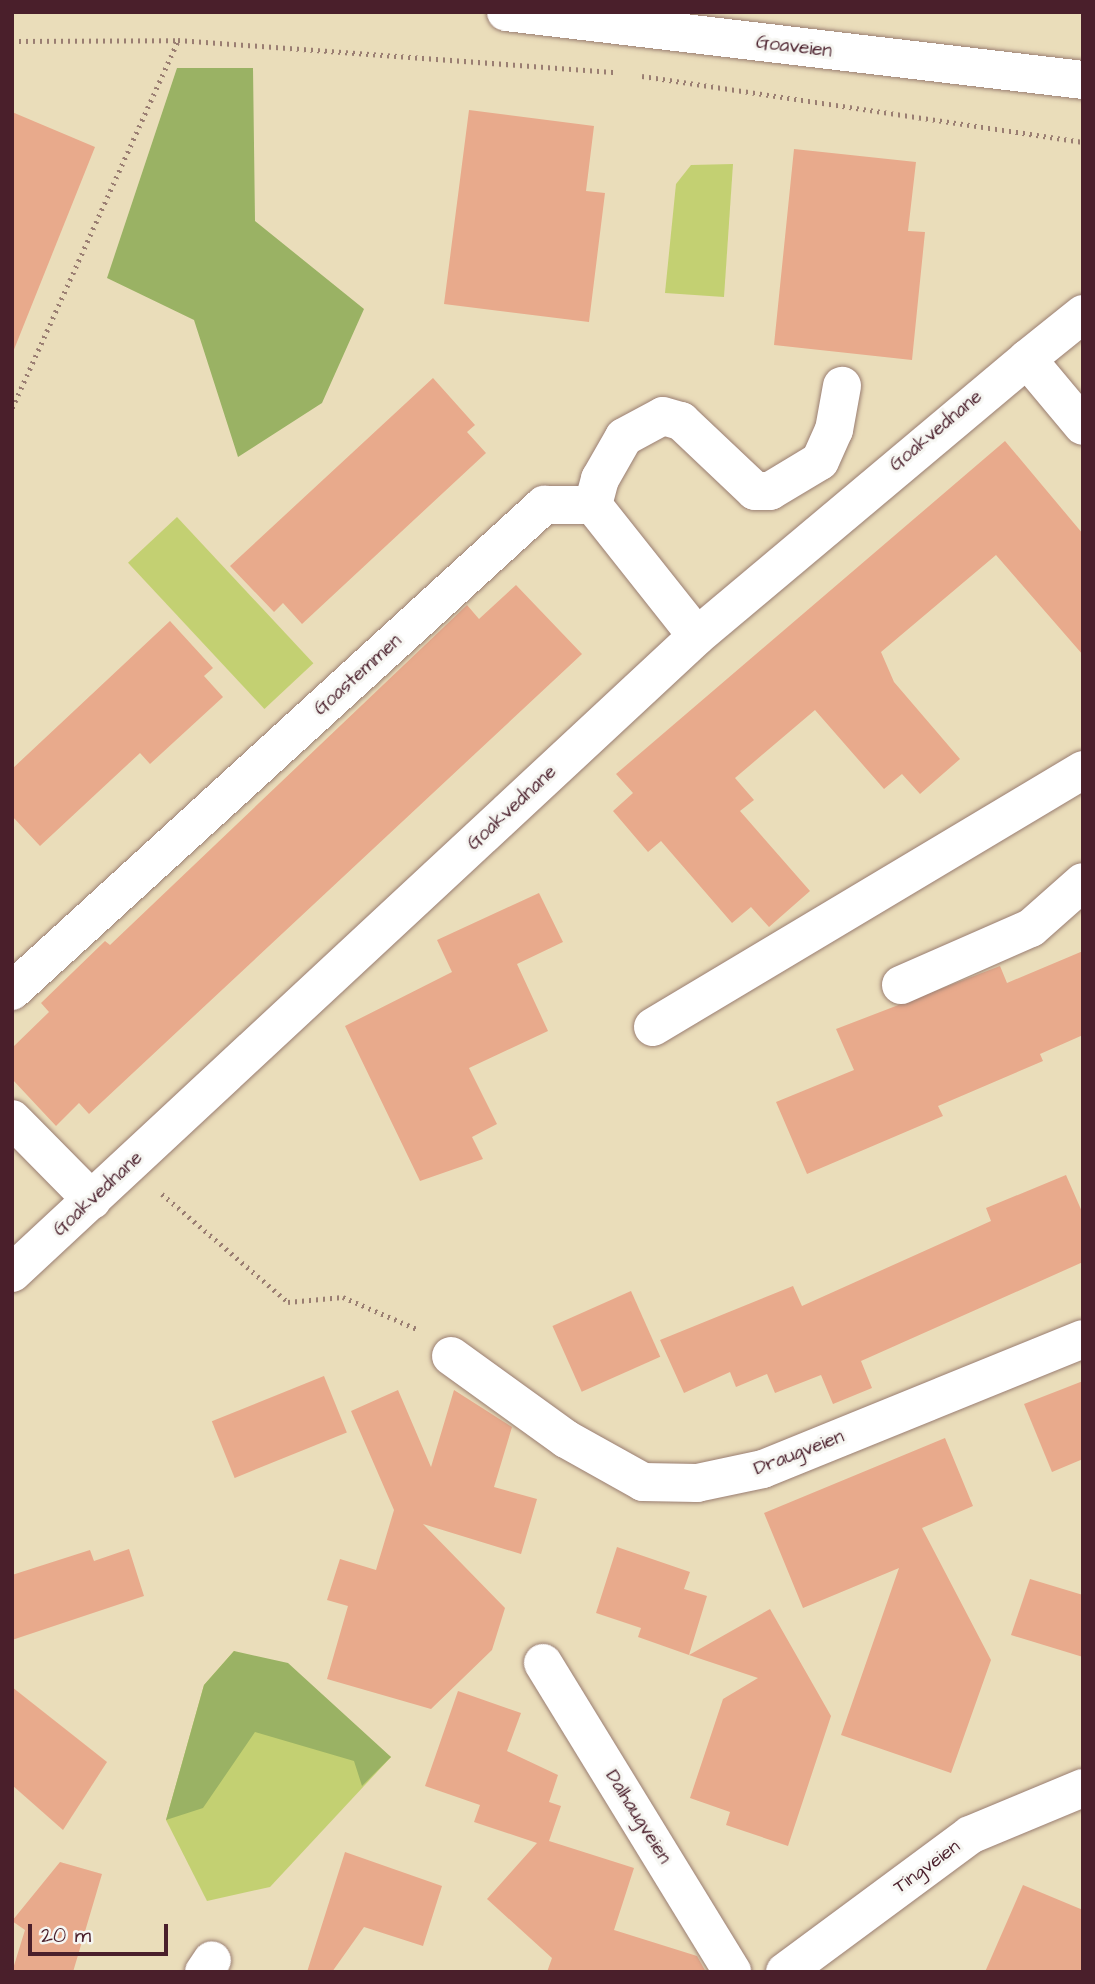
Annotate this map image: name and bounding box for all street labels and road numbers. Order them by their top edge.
street label: Goaveien [755,31,833,63]
street label: Goakvednane [885,386,987,476]
street label: Goastemmen [309,630,407,720]
street label: Goakvednane [463,761,561,855]
street label: Goakvednane [49,1147,147,1241]
street label: Draugveien [751,1425,847,1481]
street label: Dalhaugveien [600,1766,676,1868]
street label: Tingveien [889,1835,965,1899]

